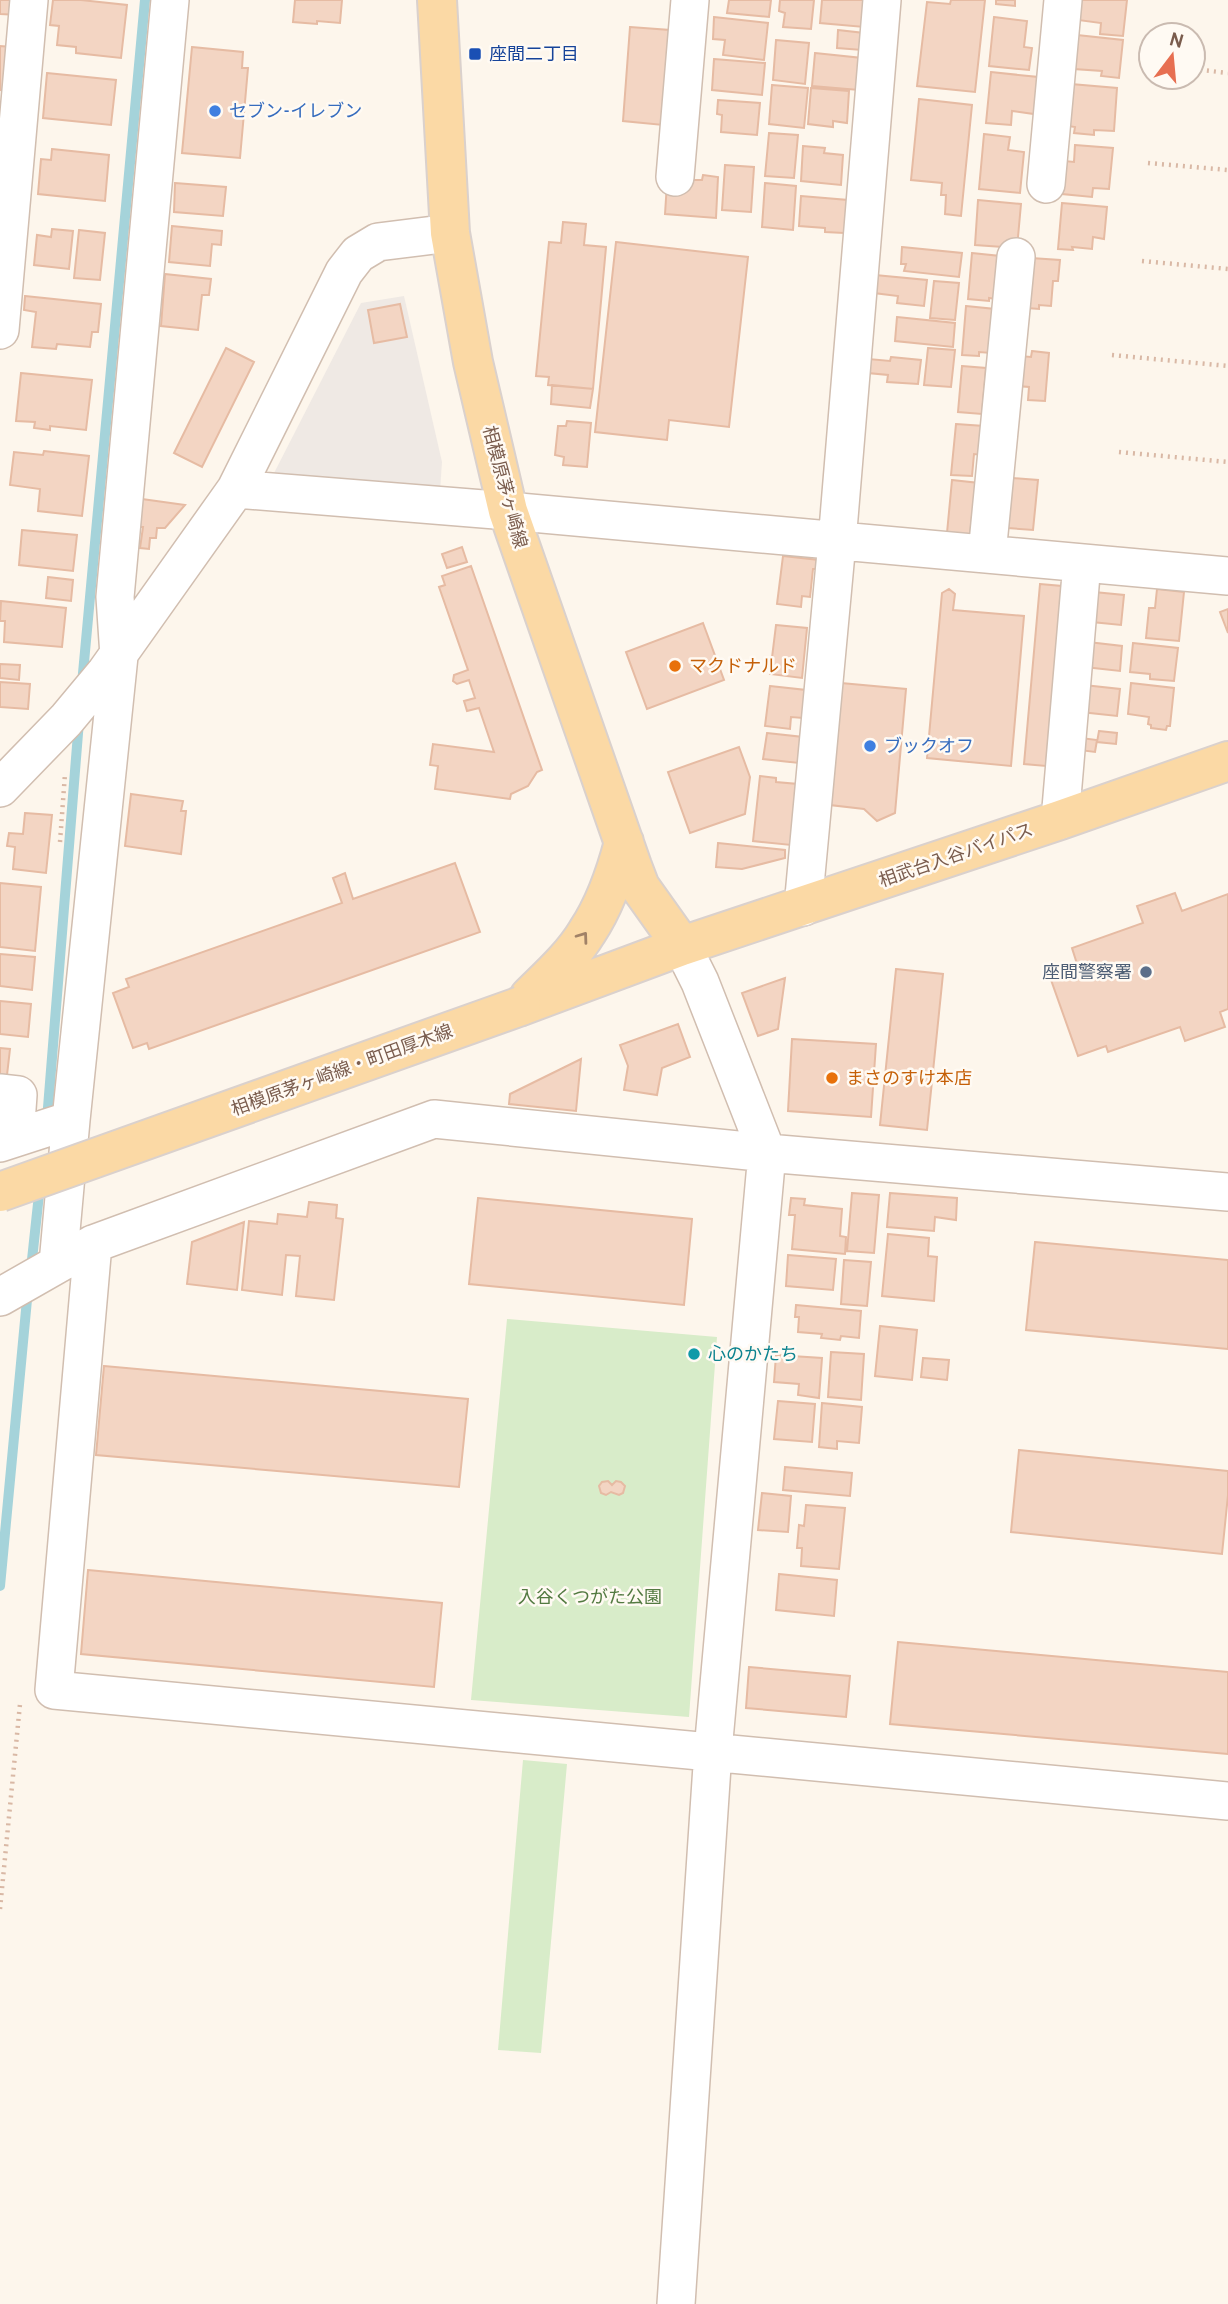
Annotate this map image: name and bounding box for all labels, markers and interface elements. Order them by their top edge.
north arrow [1137,21,1207,91]
text: N [1166,28,1186,55]
place label: 座間二丁目 [489,44,579,67]
marker: 座間二丁目 [467,46,483,62]
place label: セブン-イレブン [229,101,362,124]
marker: セブン-イレブン [207,103,223,119]
street label: 相模原茅ヶ崎線 [476,424,531,551]
place label: マクドナルド [689,656,797,679]
marker: マクドナルド [667,658,683,674]
place label: ブックオフ [884,736,974,759]
marker: ブックオフ [862,738,878,754]
street label: 相武台入谷バイパス [876,819,1037,894]
one-way arrow [574,933,587,945]
place label: 座間警察署 [1042,962,1132,985]
marker: 座間警察署 [1138,964,1154,980]
street label: 相模原茅ヶ崎線・町田厚木線 [229,1021,456,1122]
place label: まさのすけ本店 [846,1068,972,1091]
marker: まさのすけ本店 [824,1070,840,1086]
place label: 心のかたち [708,1344,798,1367]
marker: 心のかたち [686,1346,702,1362]
park label: 入谷くつがた公園 [518,1587,662,1610]

